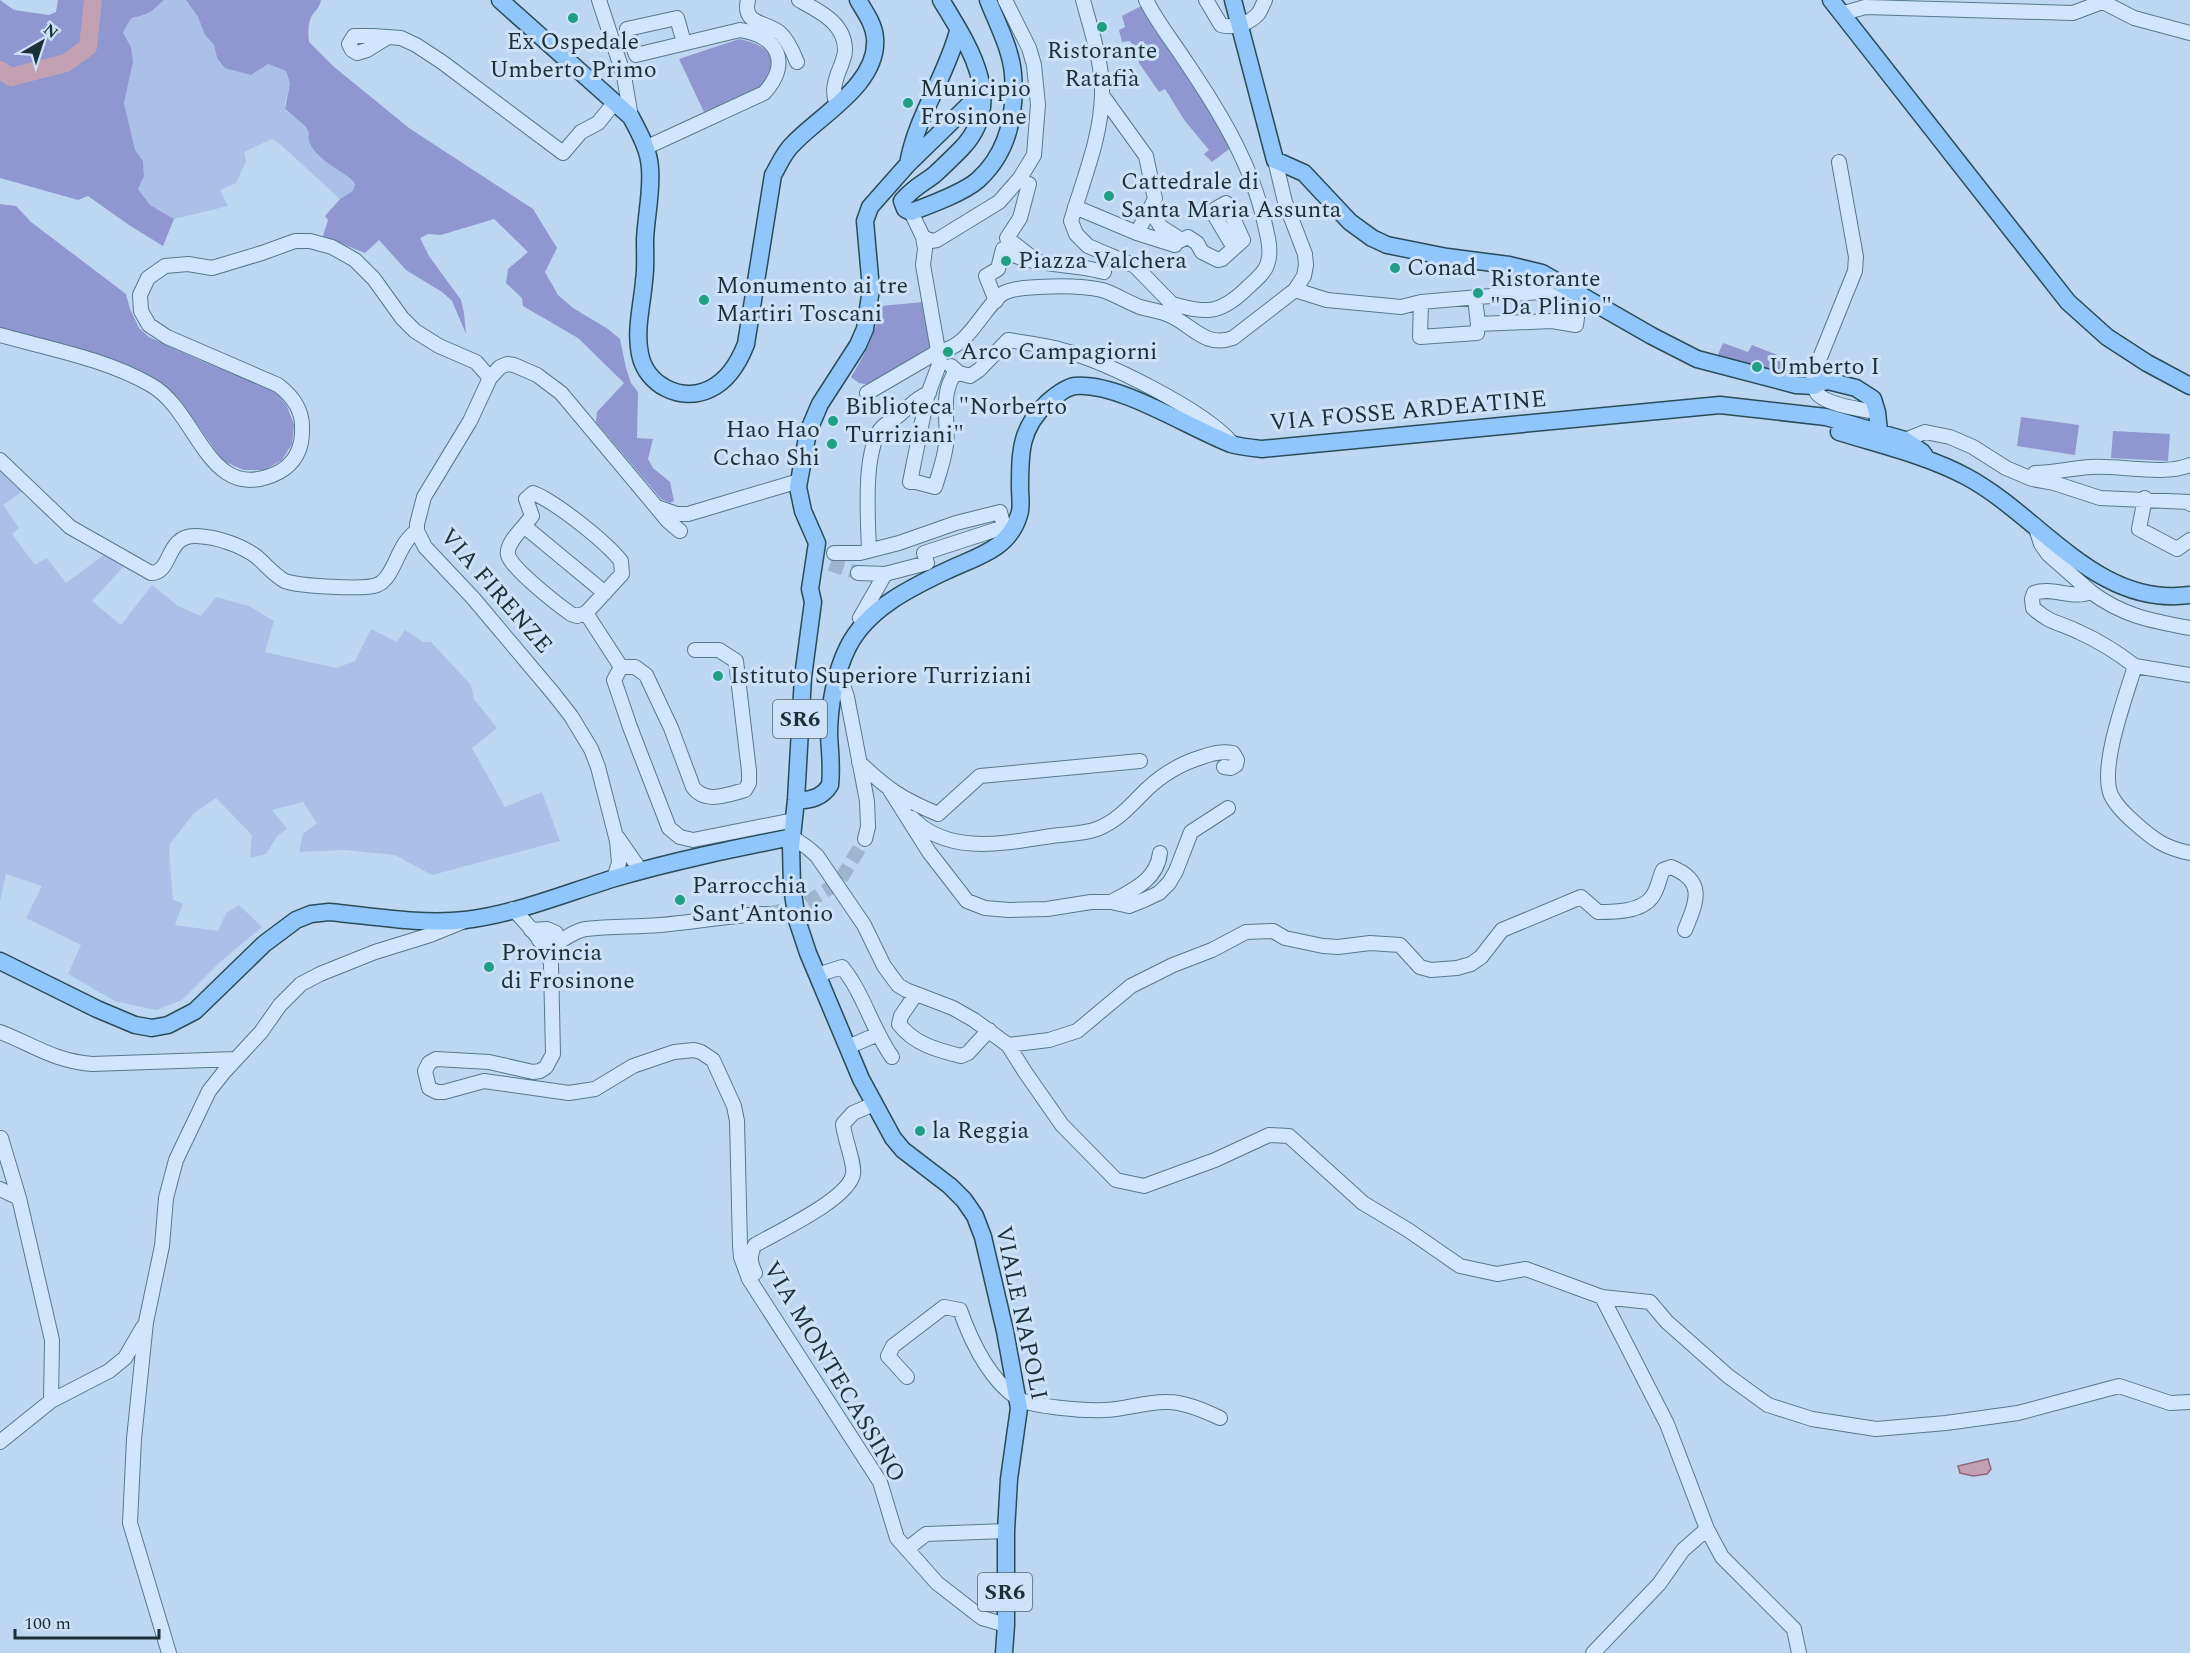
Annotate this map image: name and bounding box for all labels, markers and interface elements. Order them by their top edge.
marker: Ex Ospedale Umberto Primo [566,11,580,25]
north arrow [12,12,72,72]
text: N [38,18,63,45]
marker: Ristorante Ratafià [1095,20,1109,34]
place label: Ex Ospedale Umberto Primo [489,24,657,88]
place label: Ristorante Ratafià [1047,33,1157,97]
place label: Municipio Frosinone [920,71,1031,135]
marker: Municipio Frosinone [901,96,915,110]
place label: Cattedrale di Santa Maria Assunta [1121,164,1342,228]
marker: Cattedrale di Santa Maria Assunta [1102,189,1116,203]
place label: Piazza Valchera [1018,243,1187,279]
place label: Conad [1407,250,1476,286]
marker: Piazza Valchera [999,254,1013,268]
marker: Conad [1388,261,1402,275]
place label: Ristorante "Da Plinio" [1490,261,1612,325]
place label: Monumento ai tre Martiri Toscani [716,268,908,332]
marker: Ristorante "Da Plinio" [1471,286,1485,300]
marker: Monumento ai tre Martiri Toscani [697,293,711,307]
place label: Arco Campagiorni [960,334,1158,370]
marker: Arco Campagiorni [941,345,955,359]
place label: Umberto I [1769,349,1880,385]
marker: Umberto I [1750,360,1764,374]
street label: VIA FOSSE ARDEATINE [1268,381,1548,441]
place label: Biblioteca "Norberto Turriziani" [845,389,1067,453]
place label: Hao Hao Cchao Shi [712,412,820,476]
marker: Biblioteca "Norberto Turriziani" [826,414,840,428]
marker: Hao Hao Cchao Shi [825,437,839,451]
street label: VIA FIRENZE [431,520,561,662]
place label: Istituto Superiore Turriziani [730,658,1032,694]
marker: Istituto Superiore Turriziani [711,669,725,683]
road number: SR6 [773,700,827,738]
place label: Parrocchia Sant'Antonio [692,868,833,932]
marker: Parrocchia Sant'Antonio [673,893,687,907]
place label: Provincia di Frosinone [501,935,635,999]
marker: Provincia di Frosinone [482,960,496,974]
place label: la Reggia [932,1113,1030,1149]
marker: la Reggia [913,1124,927,1138]
street label: VIALE NAPOLI [985,1223,1057,1403]
street label: VIA MONTECASSINO [753,1254,915,1490]
road number: SR6 [978,1573,1032,1611]
scale bar [15,1602,159,1640]
text: 100 m [24,1610,71,1637]

